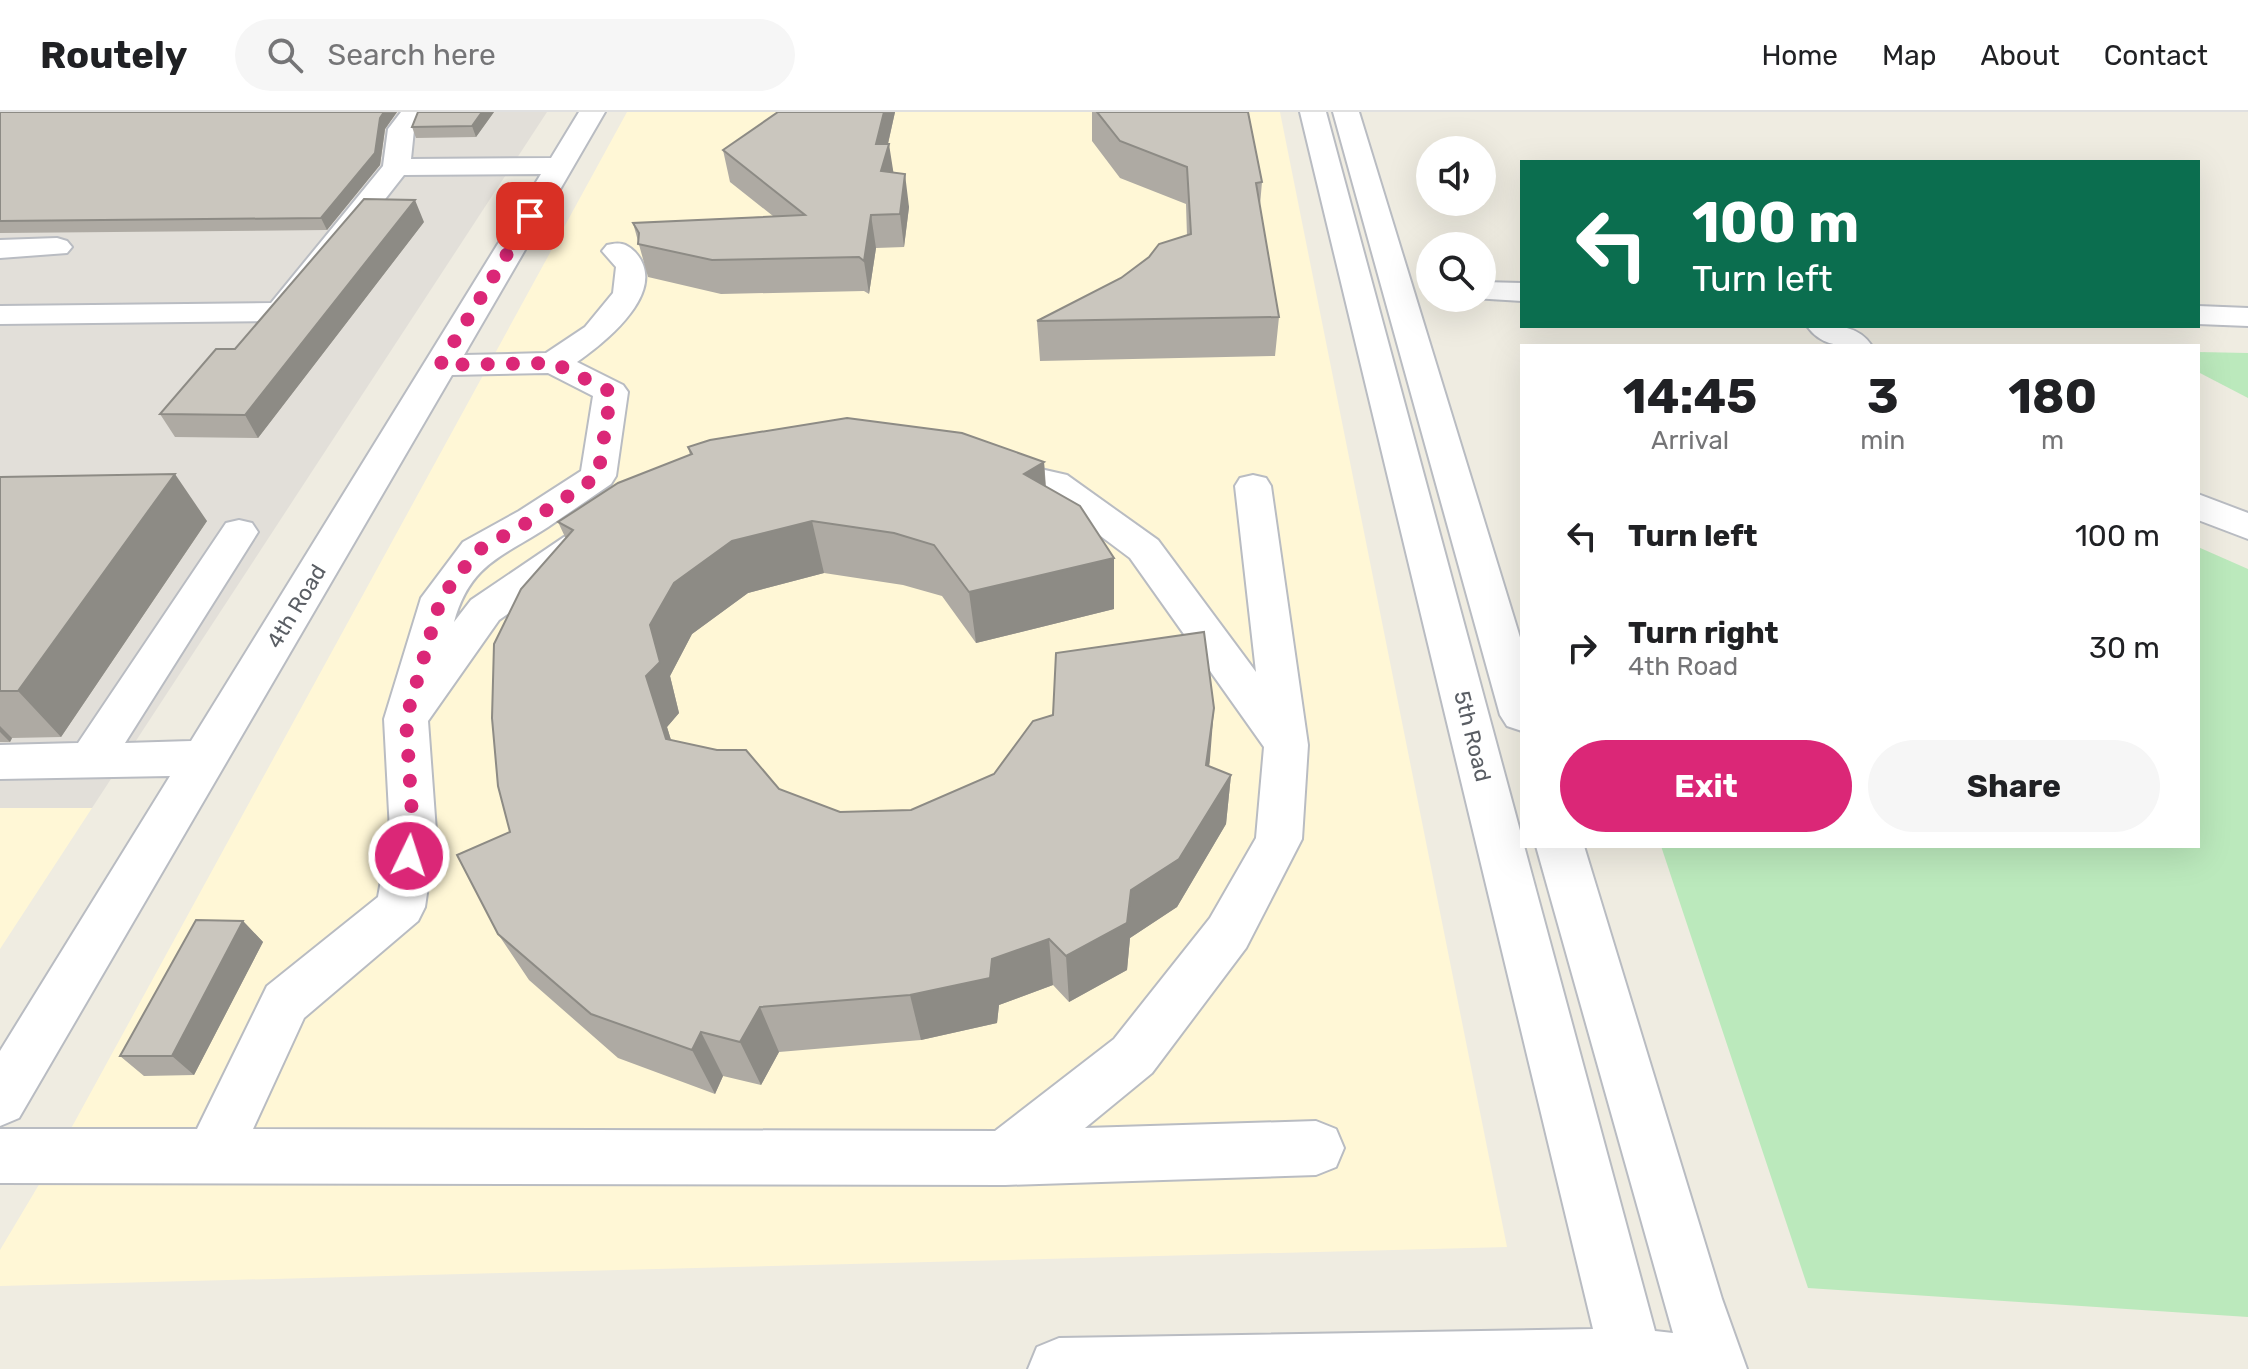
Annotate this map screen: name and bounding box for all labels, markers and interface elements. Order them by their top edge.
search box [235,19,795,91]
text: Routely [40,32,187,78]
icon: search [263,33,307,77]
text: Search here [327,37,496,73]
text: Home [1761,39,1838,72]
text: Map [1882,39,1936,72]
text: About [1980,39,2060,72]
text: Contact [2104,39,2208,72]
map controls [1416,136,1496,312]
button: sound [1416,136,1496,216]
pin [496,182,564,250]
text: 100 m [1692,190,1859,256]
icon: left [1560,192,1664,296]
icon: arrive [508,194,552,238]
button: search [1416,232,1496,312]
text: Turn left [1692,257,1833,300]
text: 14:45 [1623,368,1757,425]
text: 3 [1867,368,1899,425]
text: 180 [2008,368,2097,425]
text: Arrival [1651,425,1729,456]
text: min [1860,425,1905,456]
text: m [2041,425,2064,456]
icon: left [1560,514,1604,558]
text: Turn left [1628,518,1758,554]
text: 100 m [2075,518,2160,554]
street label: 4th Road [261,559,332,653]
text: Turn right [1628,615,1779,651]
icon: right [1560,626,1604,670]
text: 30 m [2089,630,2160,666]
text: 4th Road [1628,651,1738,682]
street label: 5th Road [1448,688,1497,784]
button: Exit [1560,740,1852,832]
button: Share [1868,740,2160,832]
position arrow [367,814,451,898]

